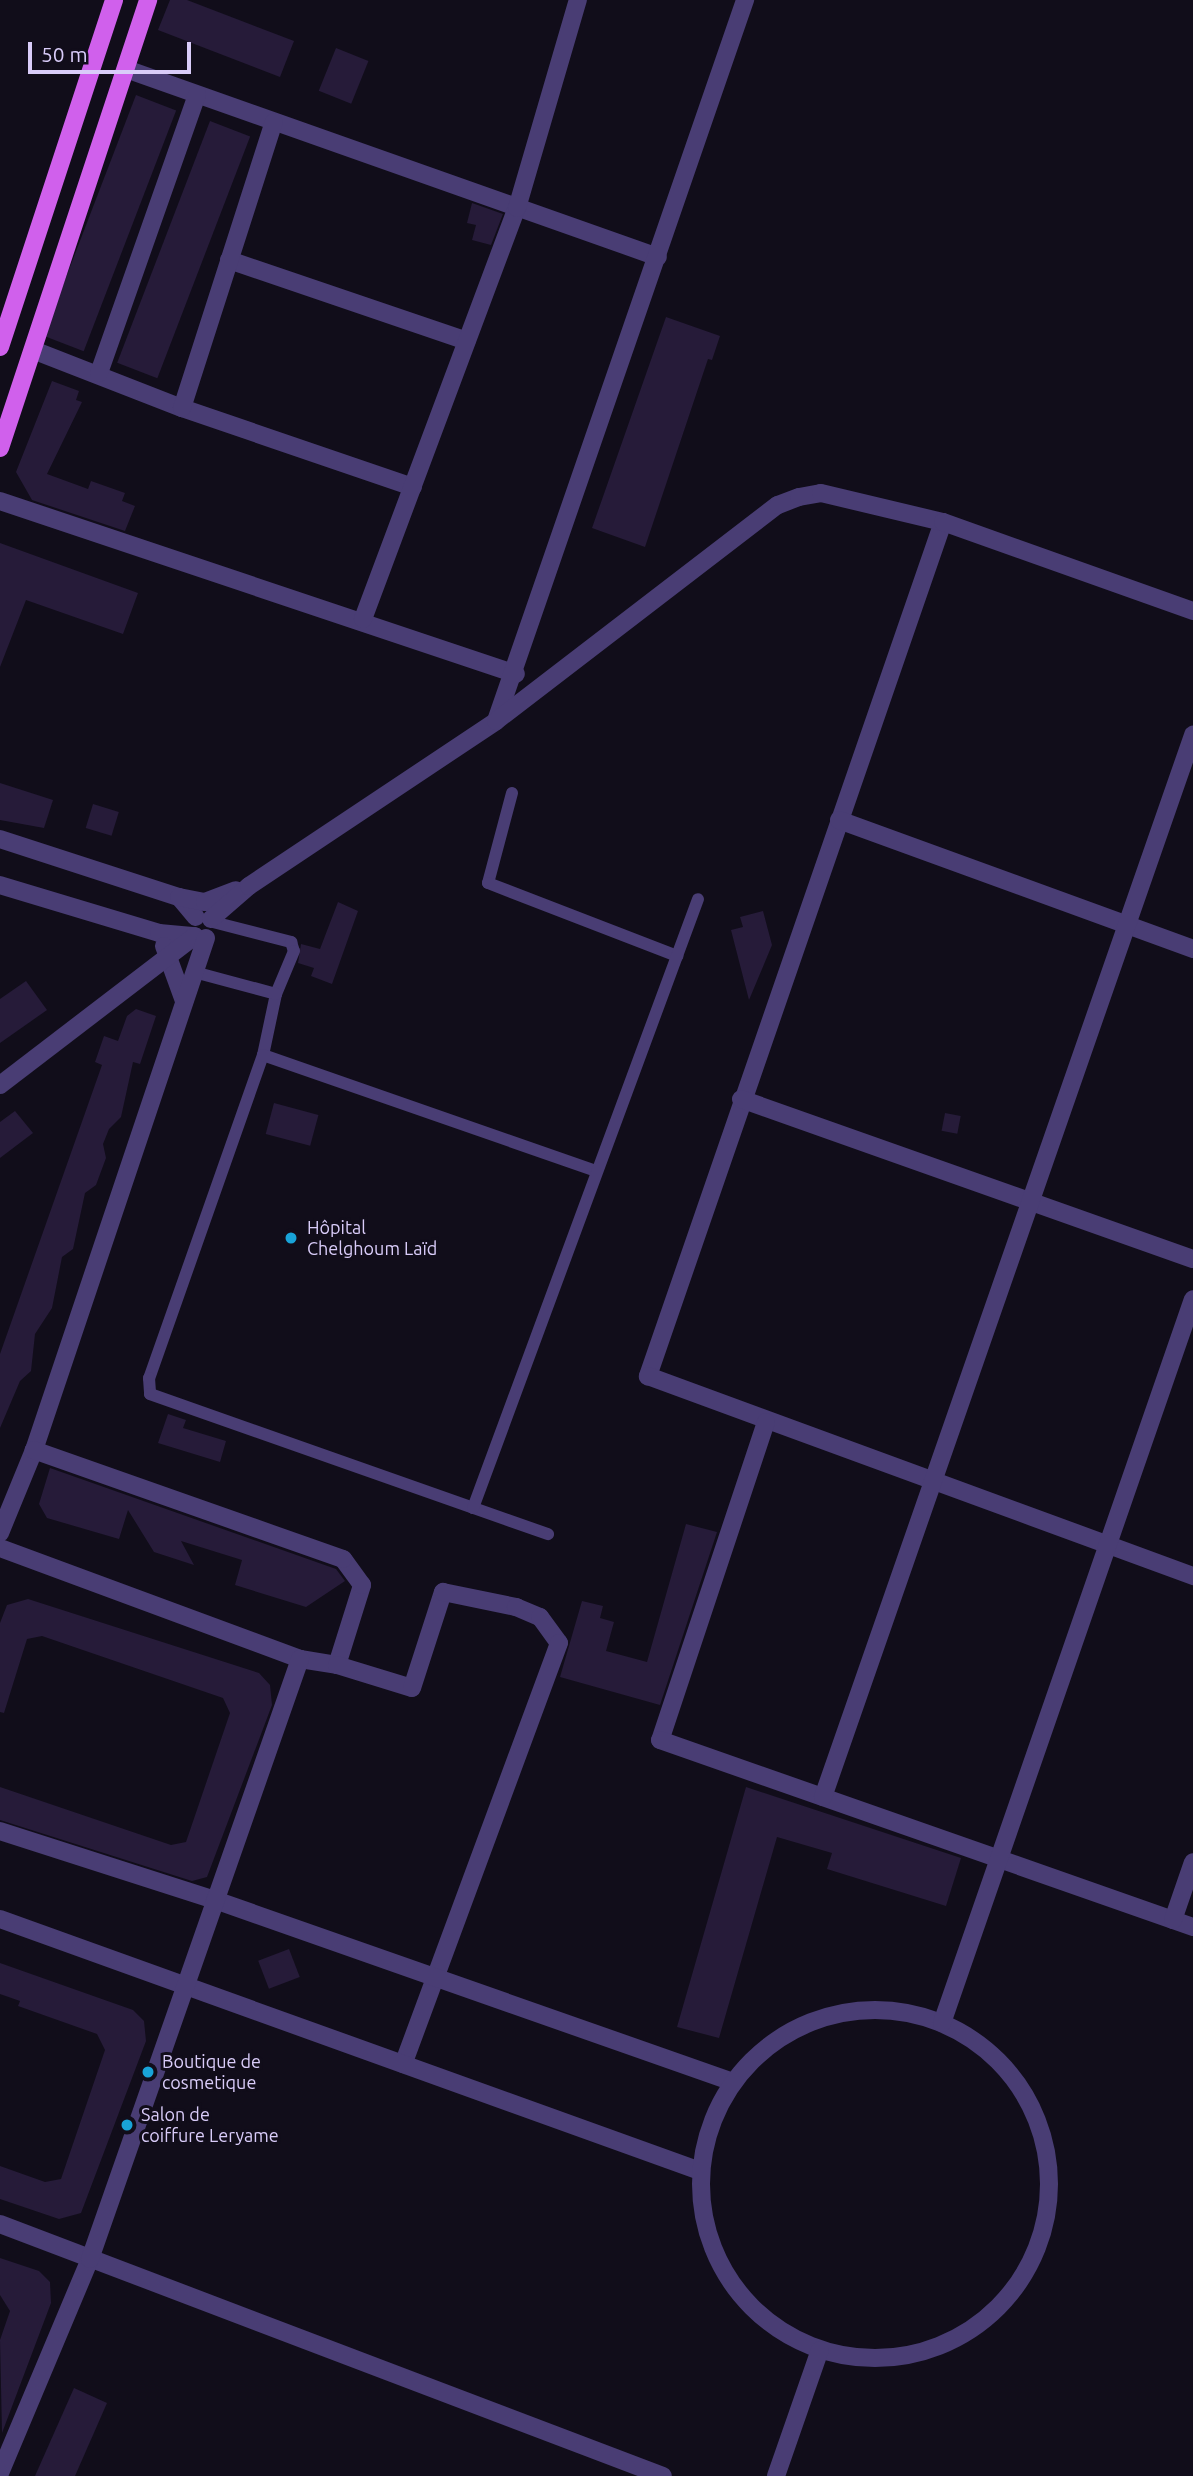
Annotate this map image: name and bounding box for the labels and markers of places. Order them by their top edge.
place label: Hôpital Chelghoum Laïd [307,1217,437,1260]
marker: Hôpital Chelghoum Laïd [281,1228,301,1248]
place label: Boutique de cosmetique [162,2051,261,2094]
marker: Boutique de cosmetique [140,2064,156,2080]
place label: Salon de coiffure Leryame [141,2104,279,2146]
marker: Salon de coiffure Leryame [119,2117,135,2133]

